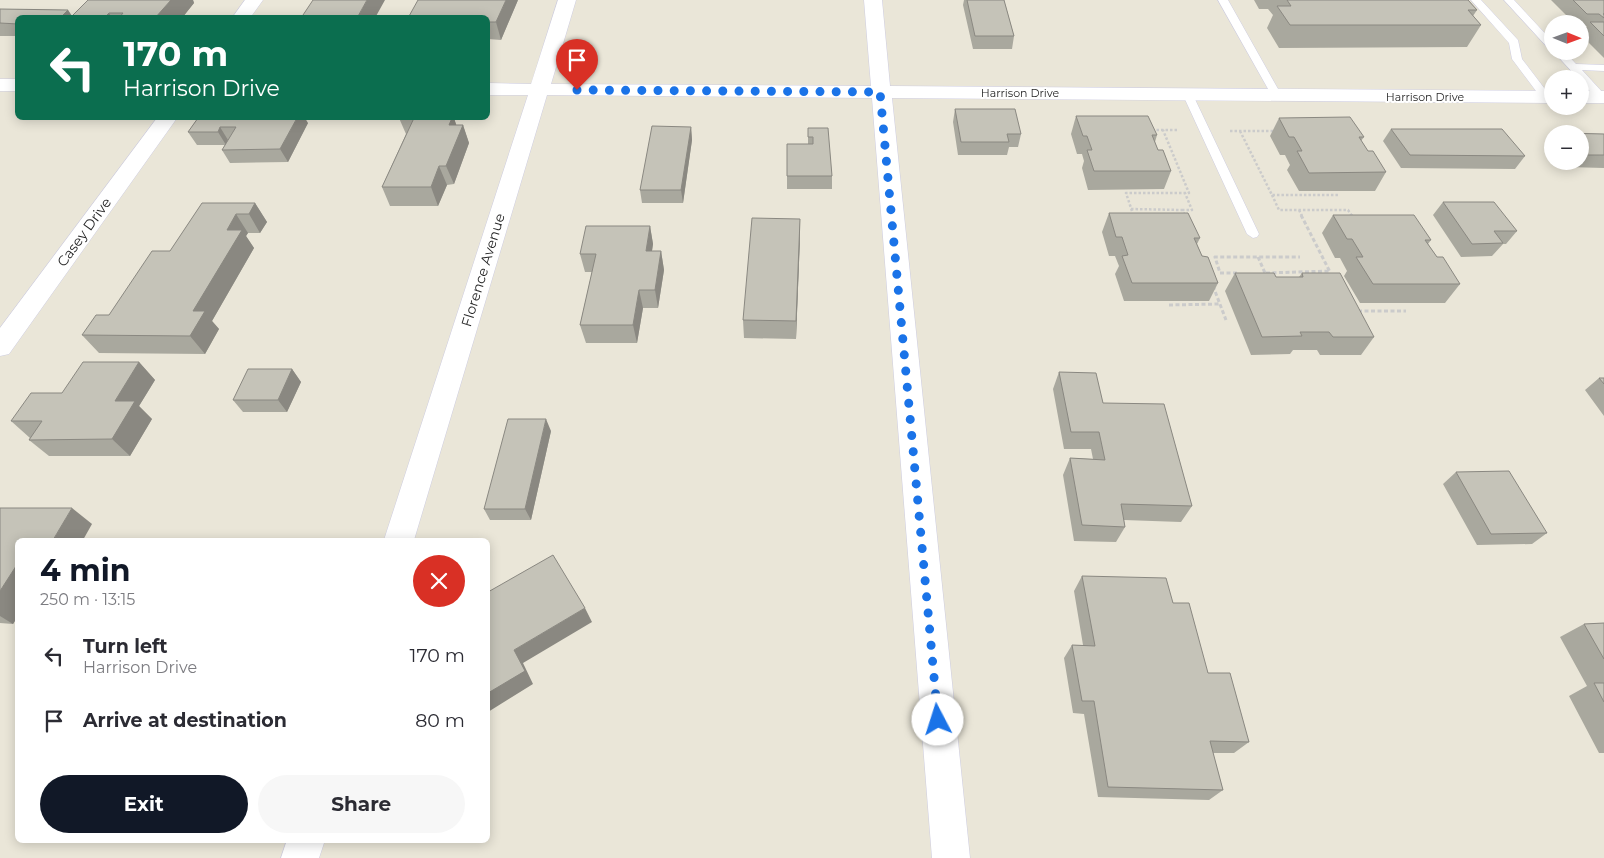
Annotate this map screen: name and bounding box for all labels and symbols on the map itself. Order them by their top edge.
north arrow [1544,15,1589,60]
pin [556,39,598,90]
street label: Harrison Drive [981,86,1060,100]
street label: Harrison Drive [1386,90,1465,104]
street label: Casey Drive [53,194,115,270]
street label: Florence Avenue [457,211,509,329]
position arrow [911,693,963,745]

